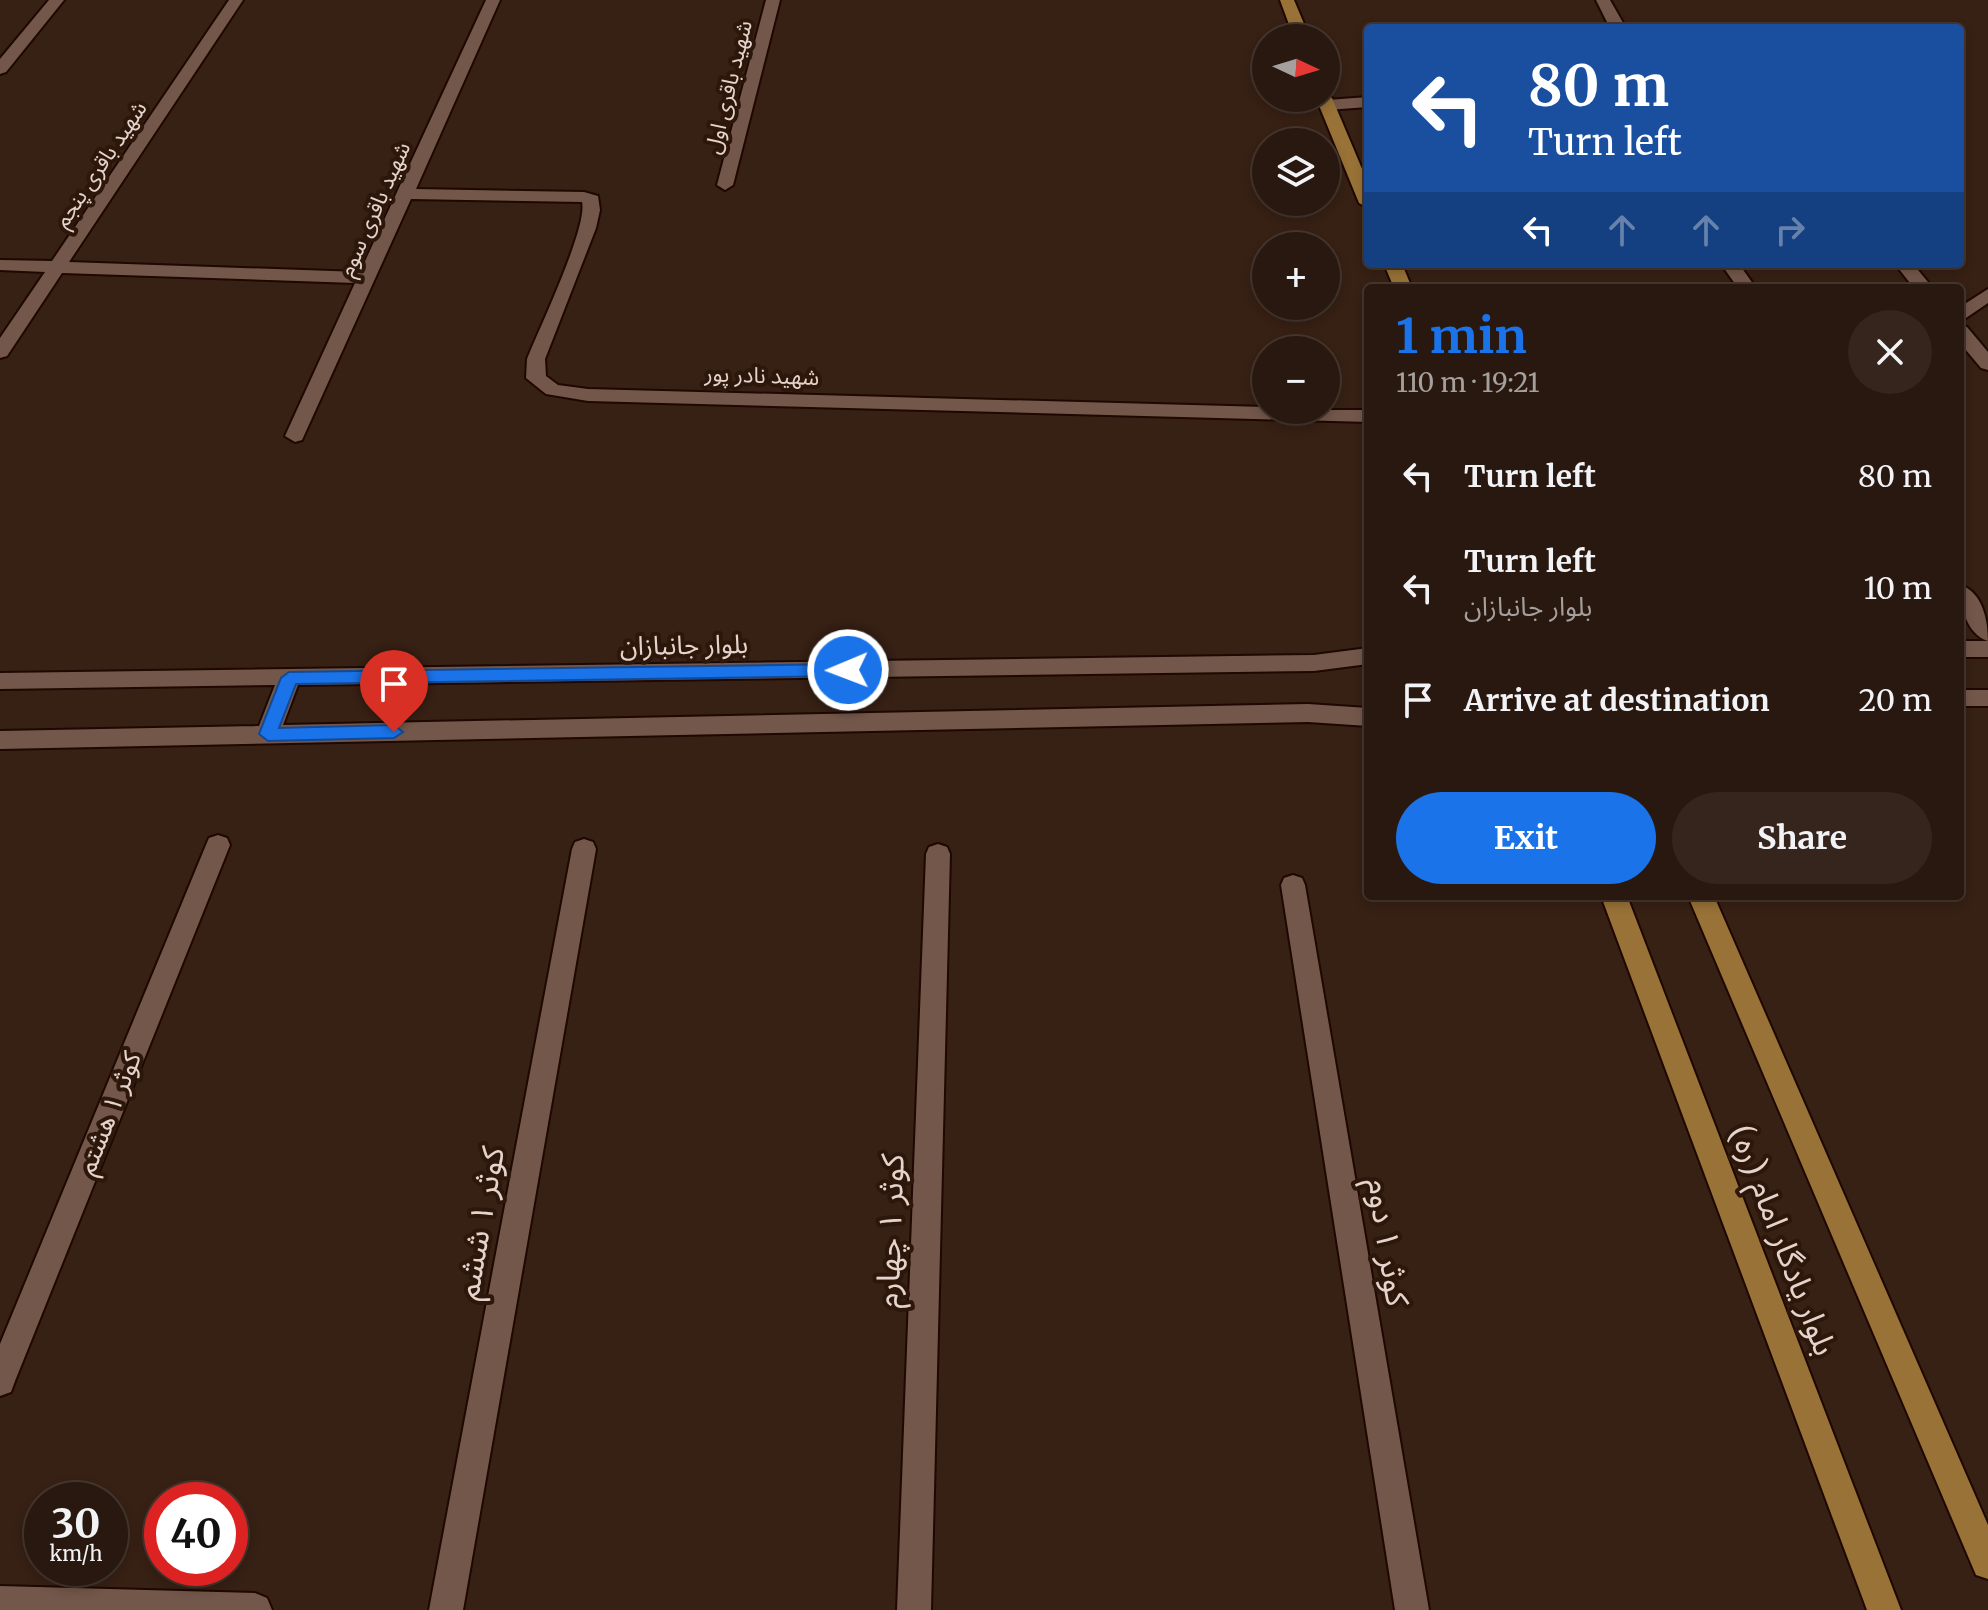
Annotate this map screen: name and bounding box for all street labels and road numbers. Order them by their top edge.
street label: شهید باقری اول [698,17,758,157]
street label: شهید باقری پنجم [47,95,155,234]
street label: شهید باقری سوم [332,137,419,282]
street label: شهید نادر پور [703,359,820,392]
street label: بلوار جانبازان [620,627,748,662]
street label: کوثر ۱ هشتم [69,1046,152,1181]
street label: بلوار یادگار امام (ره) [1717,1119,1845,1362]
street label: کوثر ۱ ششم [447,1143,517,1303]
street label: کوثر ۱ چهارم [867,1152,917,1309]
street label: کوثر ۱ دوم [1354,1175,1418,1310]

